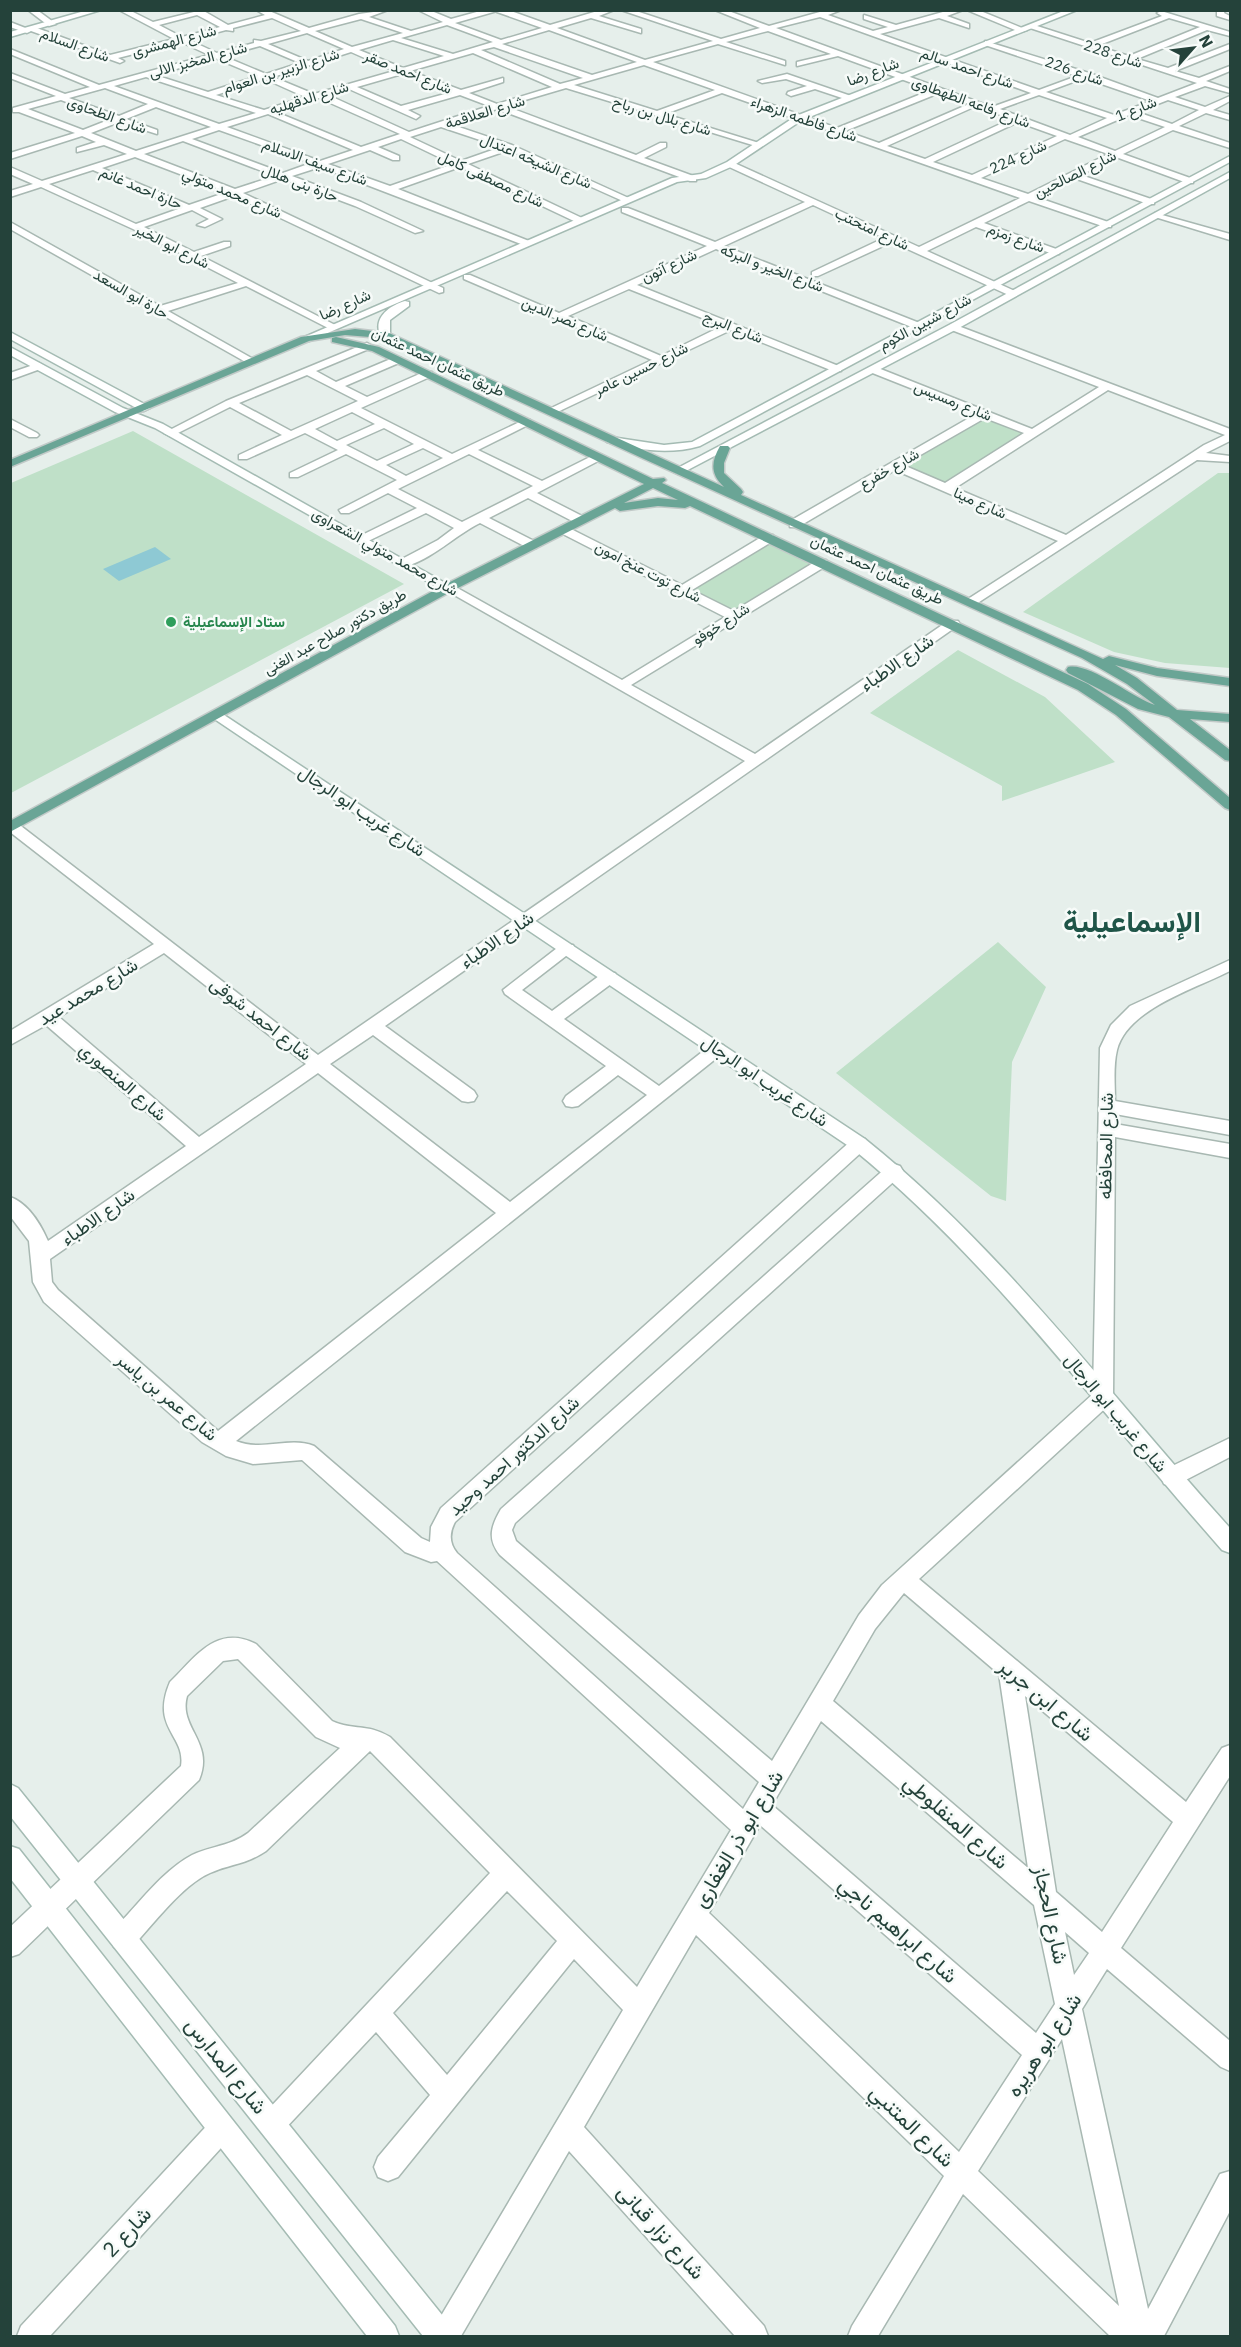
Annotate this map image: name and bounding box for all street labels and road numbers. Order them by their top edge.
street label: شارع الهمشرى [130,20,219,63]
street label: شارع السلام [37,23,112,68]
street label: شارع 228 [1081,35,1145,74]
street label: شارع المخبز الالى [147,37,250,84]
street label: شارع احمد سالم [918,43,1016,94]
street label: شارع الزبير بن العوام [220,44,342,99]
street label: شارع احمد صقر [360,45,455,100]
street label: شارع 226 [1042,52,1106,91]
street label: شارع رضا [844,53,902,92]
street label: شارع رفاعه الطهطاوى [909,71,1033,134]
street label: شارع الدقهليه [267,76,351,120]
street label: شارع العلاقمة [443,90,528,135]
street label: شارع الطحاوى [64,91,150,140]
street label: شارع بلال بن رباح [610,91,714,142]
street label: شارع فاطمه الزهراء [748,91,860,148]
street label: شارع 1 [1112,92,1160,127]
street label: شارع الشيخه اعتدال [477,129,595,194]
street label: شارع سيف الاسلام [259,134,370,191]
street label: شارع 224 [986,135,1050,180]
street label: شارع الصالحين [1030,145,1120,204]
street label: شارع مصطفى كامل [435,146,547,213]
street label: حارة بنى هلال [259,159,341,207]
street label: حارة احمد غانم [97,162,185,214]
street label: شارع محمد متولي [178,163,285,226]
street label: شارع امنحتب [831,203,913,256]
street label: شارع ابو الخير [130,218,213,274]
street label: شارع زمزم [984,218,1047,259]
street label: شارع الخير و البركه [717,239,827,298]
street label: شارع آتون [638,244,701,288]
street label: حارة ابو السعد [90,264,172,323]
street label: شارع رضا [316,285,374,326]
street label: شارع شبين الكوم [875,289,975,356]
street label: شارع نصر الدين [518,292,611,347]
street label: شارع البرج [700,306,766,349]
street label: طريق عثمان احمد عثمان [368,322,508,402]
street label: شارع حسين عامر [590,338,692,402]
street label: شارع رمسيس [911,376,995,427]
street label: شارع خفرع [855,444,923,495]
street label: شارع مينا [950,482,1010,525]
street label: شارع محمد متولي الشعراوى [307,503,462,603]
street label: طريق عثمان احمد عثمان [807,530,947,610]
street label: شارع توت عنخ امون [591,537,705,608]
street label: طريق دكتور صلاح عبد الغنى [260,584,411,681]
street label: شارع خوفو [689,598,754,650]
street label: شارع الاطباء [855,629,939,697]
street label: شارع غريب ابو الرجال [294,760,430,862]
street label: شارع الاطباء [455,906,539,974]
street label: شارع محمد عيد [34,953,142,1031]
street label: شارع احمد شوقى [205,972,317,1066]
street label: شارع غريب ابو الرجال [697,1030,833,1132]
street label: شارع المنصوري [72,1037,172,1129]
street label: شارع المحافظه [1093,1092,1119,1200]
street label: شارع الاطباء [56,1183,140,1251]
street label: شارع عمر بن ياسر [111,1347,223,1446]
street label: شارع غريب ابو الرجال [1059,1348,1173,1478]
street label: شارع الدكتور احمد وحيد [443,1391,585,1521]
street label: شارع ابن جرير [992,1651,1100,1748]
street label: شارع ابو ذر الغفارى [685,1765,790,1913]
street label: شارع المنفلوطي [895,1768,1015,1878]
street label: شارع الحجاز [1027,1862,1076,1967]
street label: شارع ابراهيم ناجي [830,1870,964,1992]
street label: شارع ابو هريره [999,1987,1088,2102]
street label: شارع المدارس [178,2011,274,2120]
street label: شارع المتنبي [861,2078,961,2176]
street label: شارع نزار قبانى [611,2178,712,2286]
street label: شارع 2 [96,2200,158,2263]

